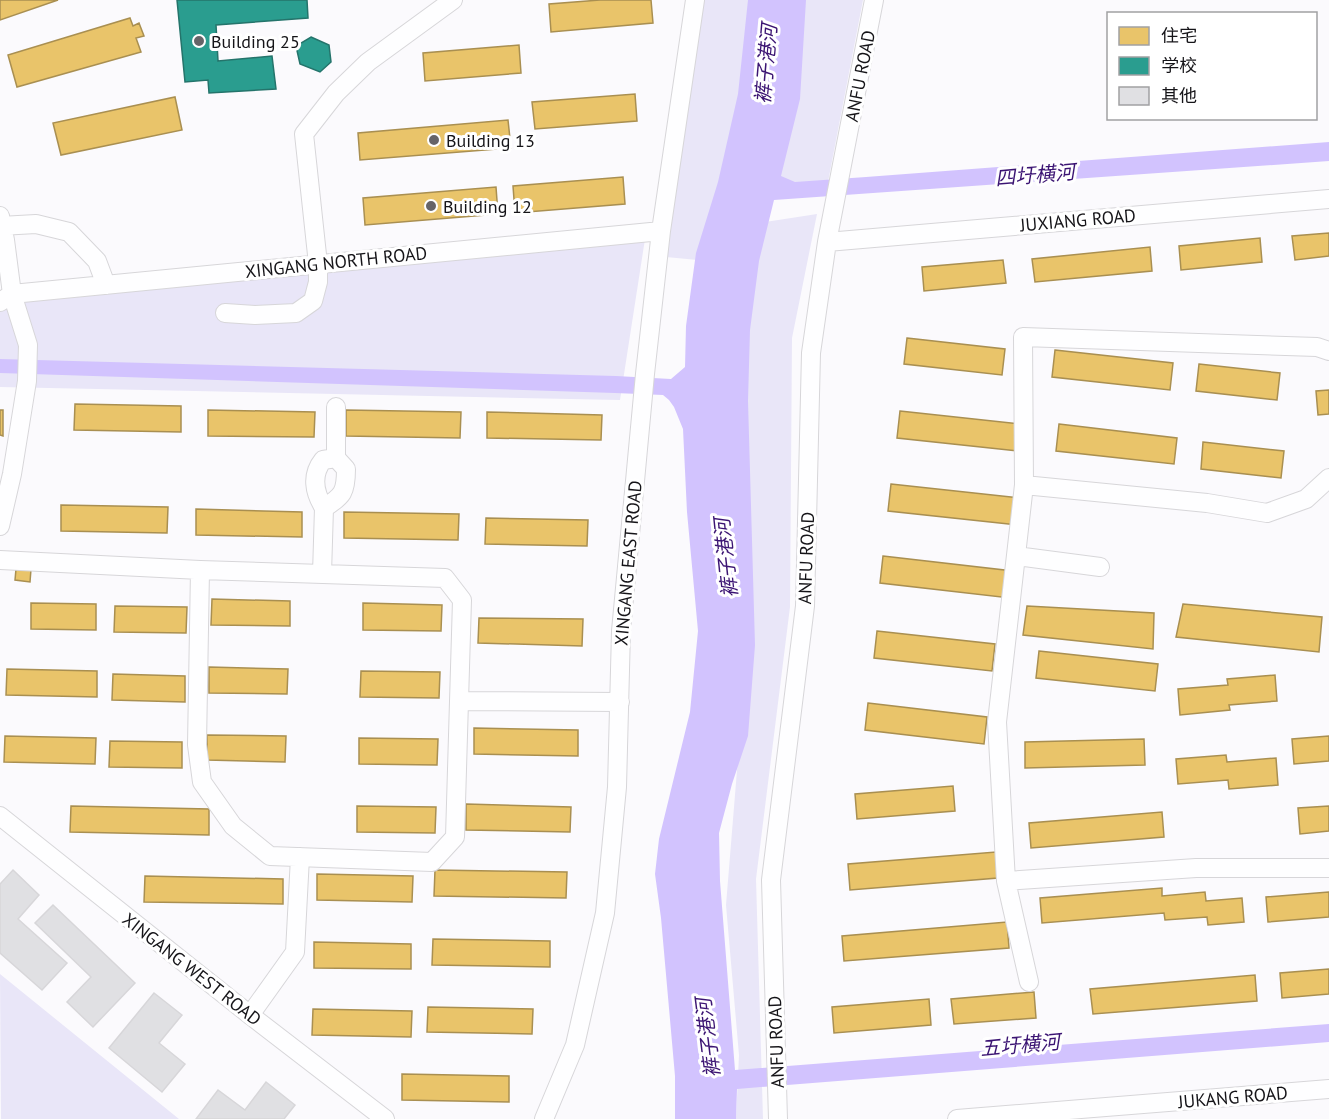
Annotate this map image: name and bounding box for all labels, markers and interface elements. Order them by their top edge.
legend [1107,12,1317,120]
water label: 裤子港河 [750,19,783,105]
text: 住宅 [1161,24,1197,47]
street label: ANFU ROAD [840,28,880,124]
place label: Building 25 [211,30,300,53]
marker: Building 25 [192,34,206,48]
text: 学校 [1161,54,1197,77]
text: 其他 [1161,84,1197,107]
place label: Building 13 [446,129,535,152]
marker: Building 13 [427,133,441,147]
water label: 四圩横河 [994,158,1080,191]
place label: Building 12 [443,195,532,218]
marker: Building 12 [424,199,438,213]
street label: JUXIANG ROAD [1018,203,1137,237]
street label: XINGANG NORTH ROAD [244,241,428,283]
street label: XINGANG EAST ROAD [609,479,647,647]
street label: ANFU ROAD [793,511,819,605]
water label: 裤子港河 [708,513,743,599]
street label: XINGANG WEST ROAD [118,908,266,1030]
water label: 裤子港河 [690,993,726,1079]
street label: ANFU ROAD [763,995,789,1089]
water label: 五圩横河 [979,1028,1065,1061]
street label: JUKANG ROAD [1176,1081,1289,1113]

